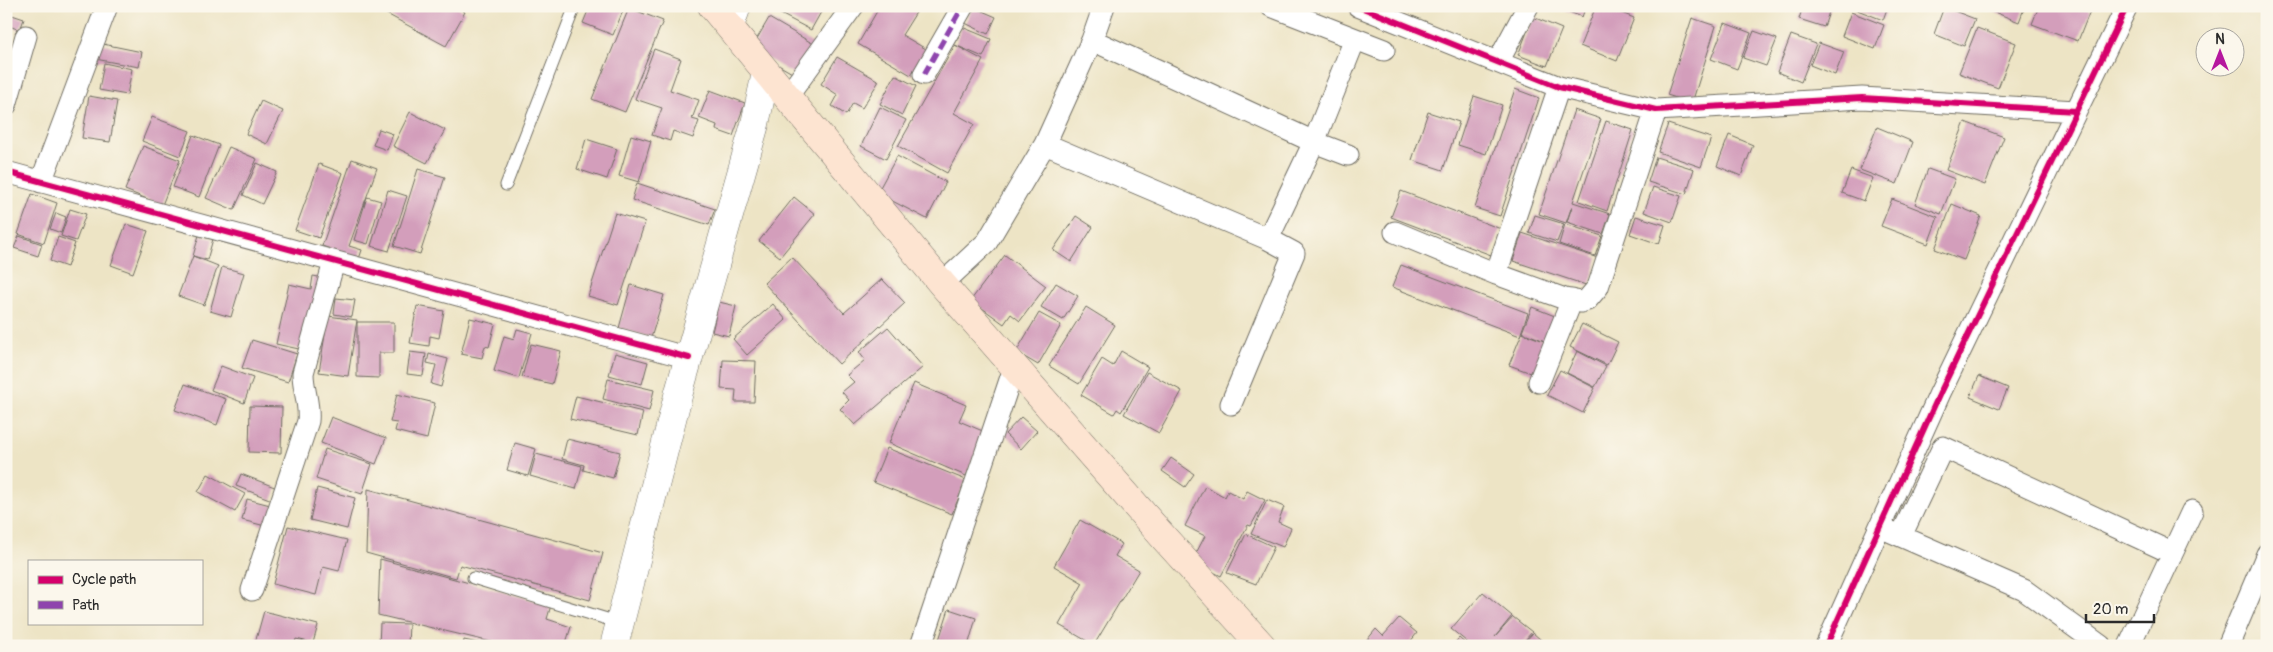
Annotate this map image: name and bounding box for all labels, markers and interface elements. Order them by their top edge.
north arrow [2196,28,2246,78]
text: N [2215,31,2225,48]
legend [28,560,202,624]
text: Cycle path [72,570,136,589]
scale bar [2086,592,2153,624]
text: Path [72,596,99,615]
text: 20 m [2093,600,2128,619]

